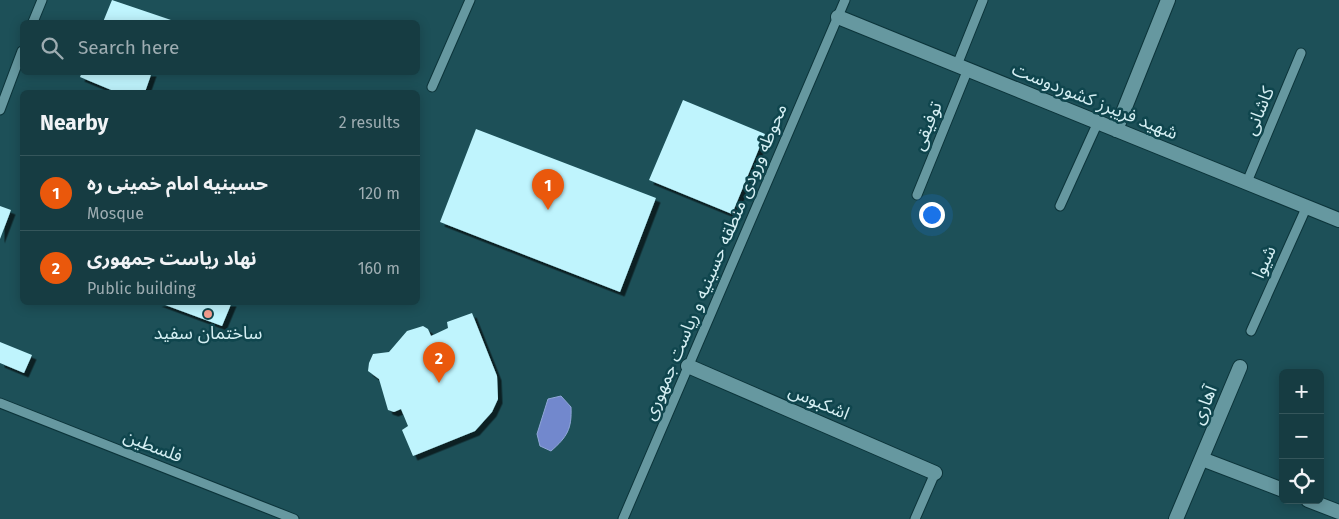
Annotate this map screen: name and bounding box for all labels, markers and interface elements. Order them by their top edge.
search box [20,20,420,75]
icon: search [38,34,66,62]
text: Search here [78,36,179,59]
street label: شهید فریبرز کشوردوست [1009,58,1181,144]
street label: کاشانی [1239,83,1279,138]
street label: توفیقی [907,98,947,154]
street label: محوطه ورودی منطقه حسینیه و ریاست جمهوری [638,100,792,424]
text: Nearby [40,110,108,136]
text: 2 results [339,113,400,132]
pin: 1 [532,169,564,210]
text: حسینیه امام خمینی ره [87,172,268,195]
text: 1 [52,184,60,203]
text: 120 m [358,184,400,203]
your location [919,202,945,228]
text: Mosque [87,204,144,223]
street label: شیوا [1247,242,1281,282]
text: نهاد ریاست جمهوری [87,247,257,270]
text: 2 [52,259,60,278]
text: 160 m [358,259,400,278]
text: Public building [87,279,195,298]
marker: ساختمان سفید [202,308,214,320]
place label: ساختمان سفید [154,322,262,344]
pin: 2 [423,342,455,383]
map controls [1279,369,1324,504]
button: + [1279,369,1324,414]
street label: اشکبوس [785,379,853,425]
street label: آهاری [1186,382,1222,428]
button: − [1279,414,1324,459]
street label: فلسطین [120,425,186,467]
button: locate [1279,459,1324,504]

